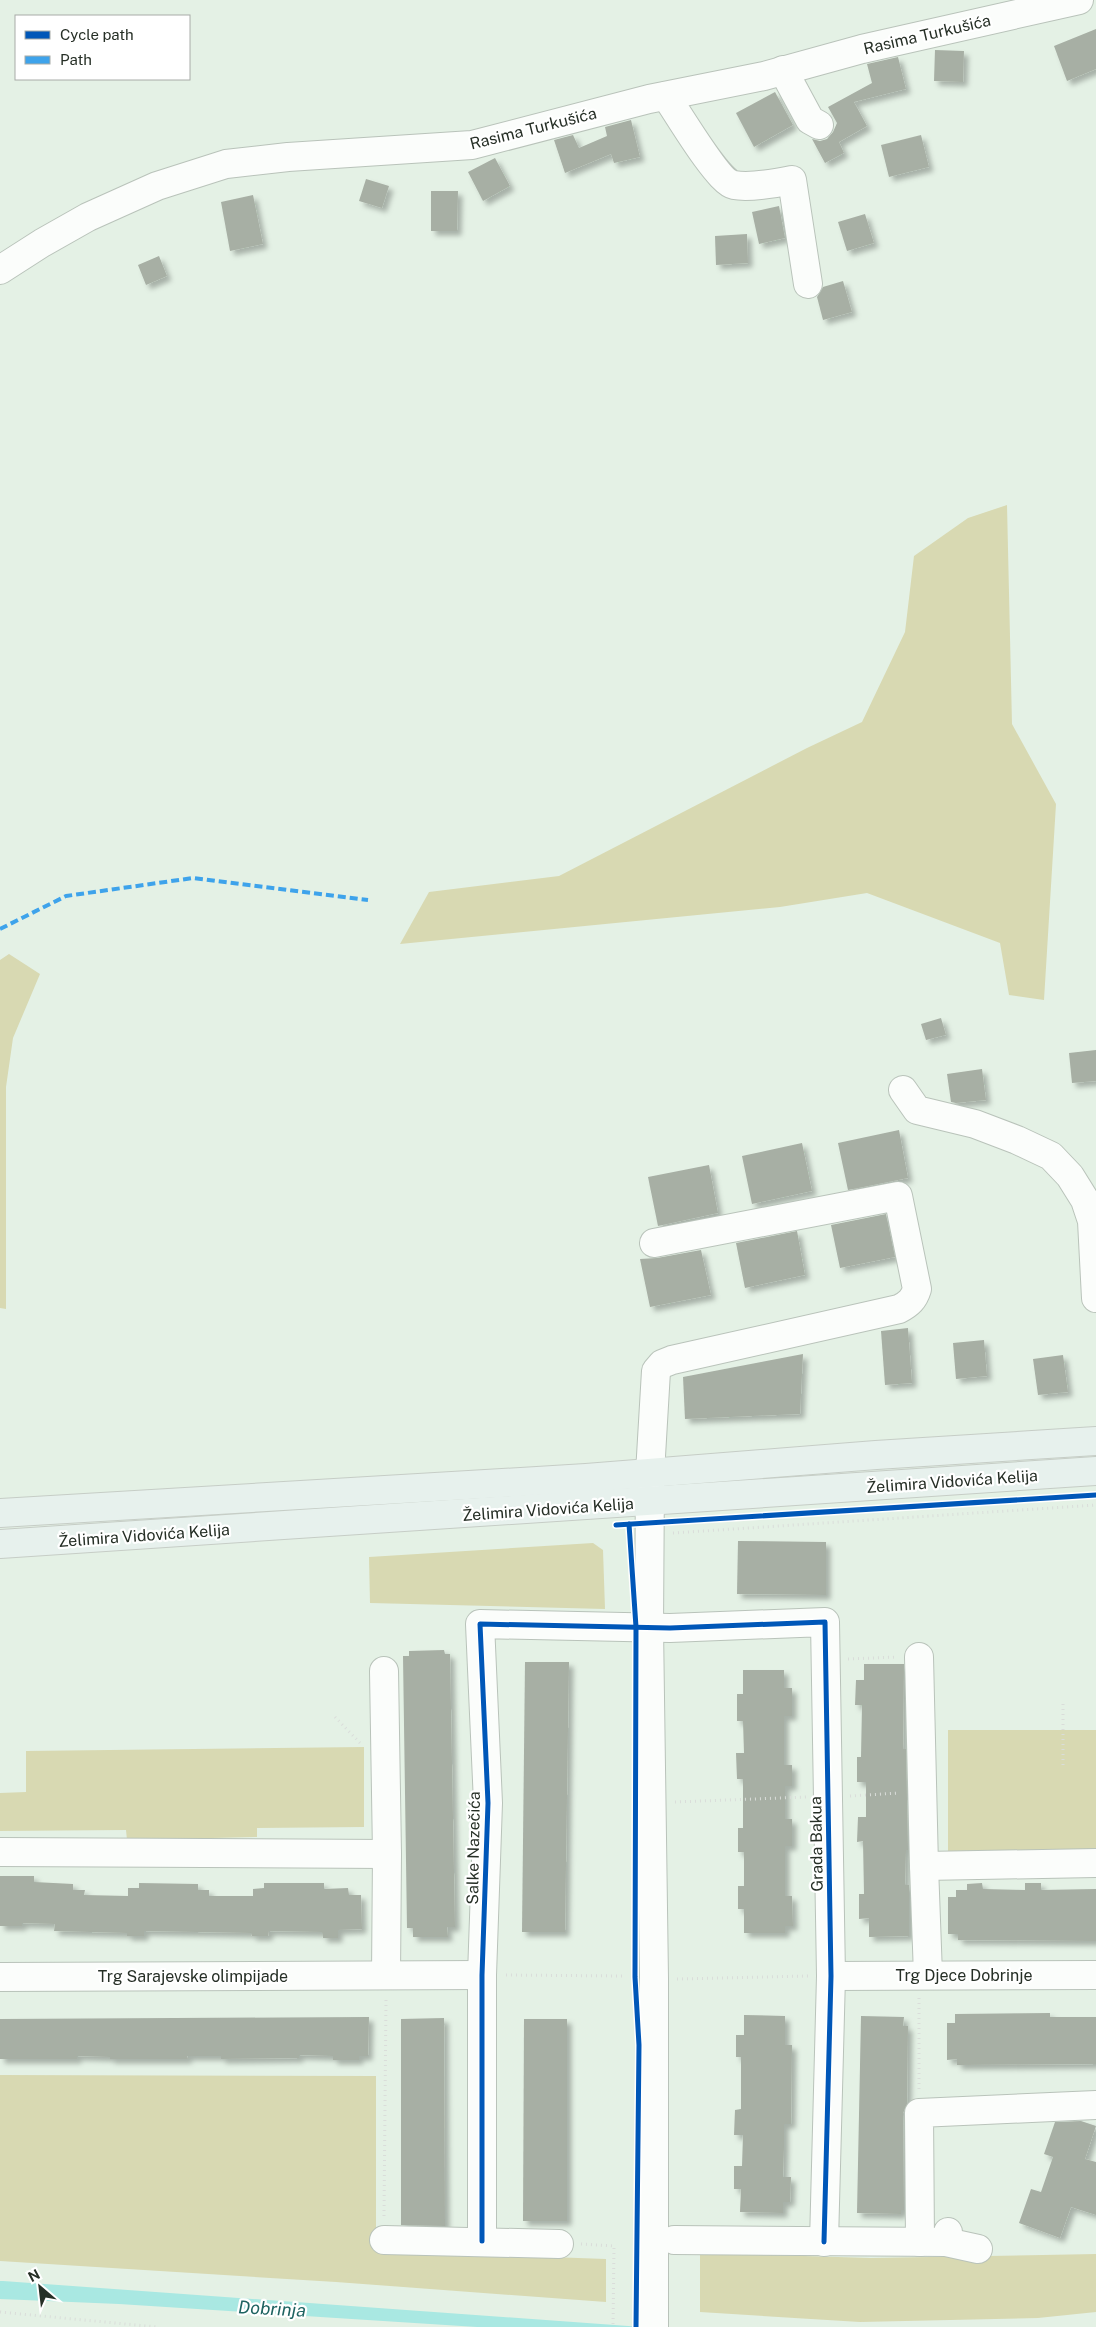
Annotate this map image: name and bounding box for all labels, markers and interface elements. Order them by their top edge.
street label: Rasima Turkušića [862,11,993,58]
legend [15,15,190,80]
text: Cycle path [60,26,134,43]
text: Path [60,51,92,68]
street label: Rasima Turkušića [468,104,598,153]
street label: Želimira Vidovića Kelija [866,1465,1038,1497]
street label: Želimira Vidovića Kelija [462,1493,634,1525]
street label: Želimira Vidovića Kelija [58,1519,230,1551]
street label: Salke Nazečića [463,1791,484,1905]
street label: Grada Bakua [806,1796,827,1892]
street label: Trg Djece Dobrinje [895,1966,1033,1985]
street label: Trg Sarajevske olimpijade [98,1967,288,1986]
north arrow [15,2262,65,2312]
text: N [25,2266,42,2285]
water label: Dobrinja [238,2296,306,2321]

